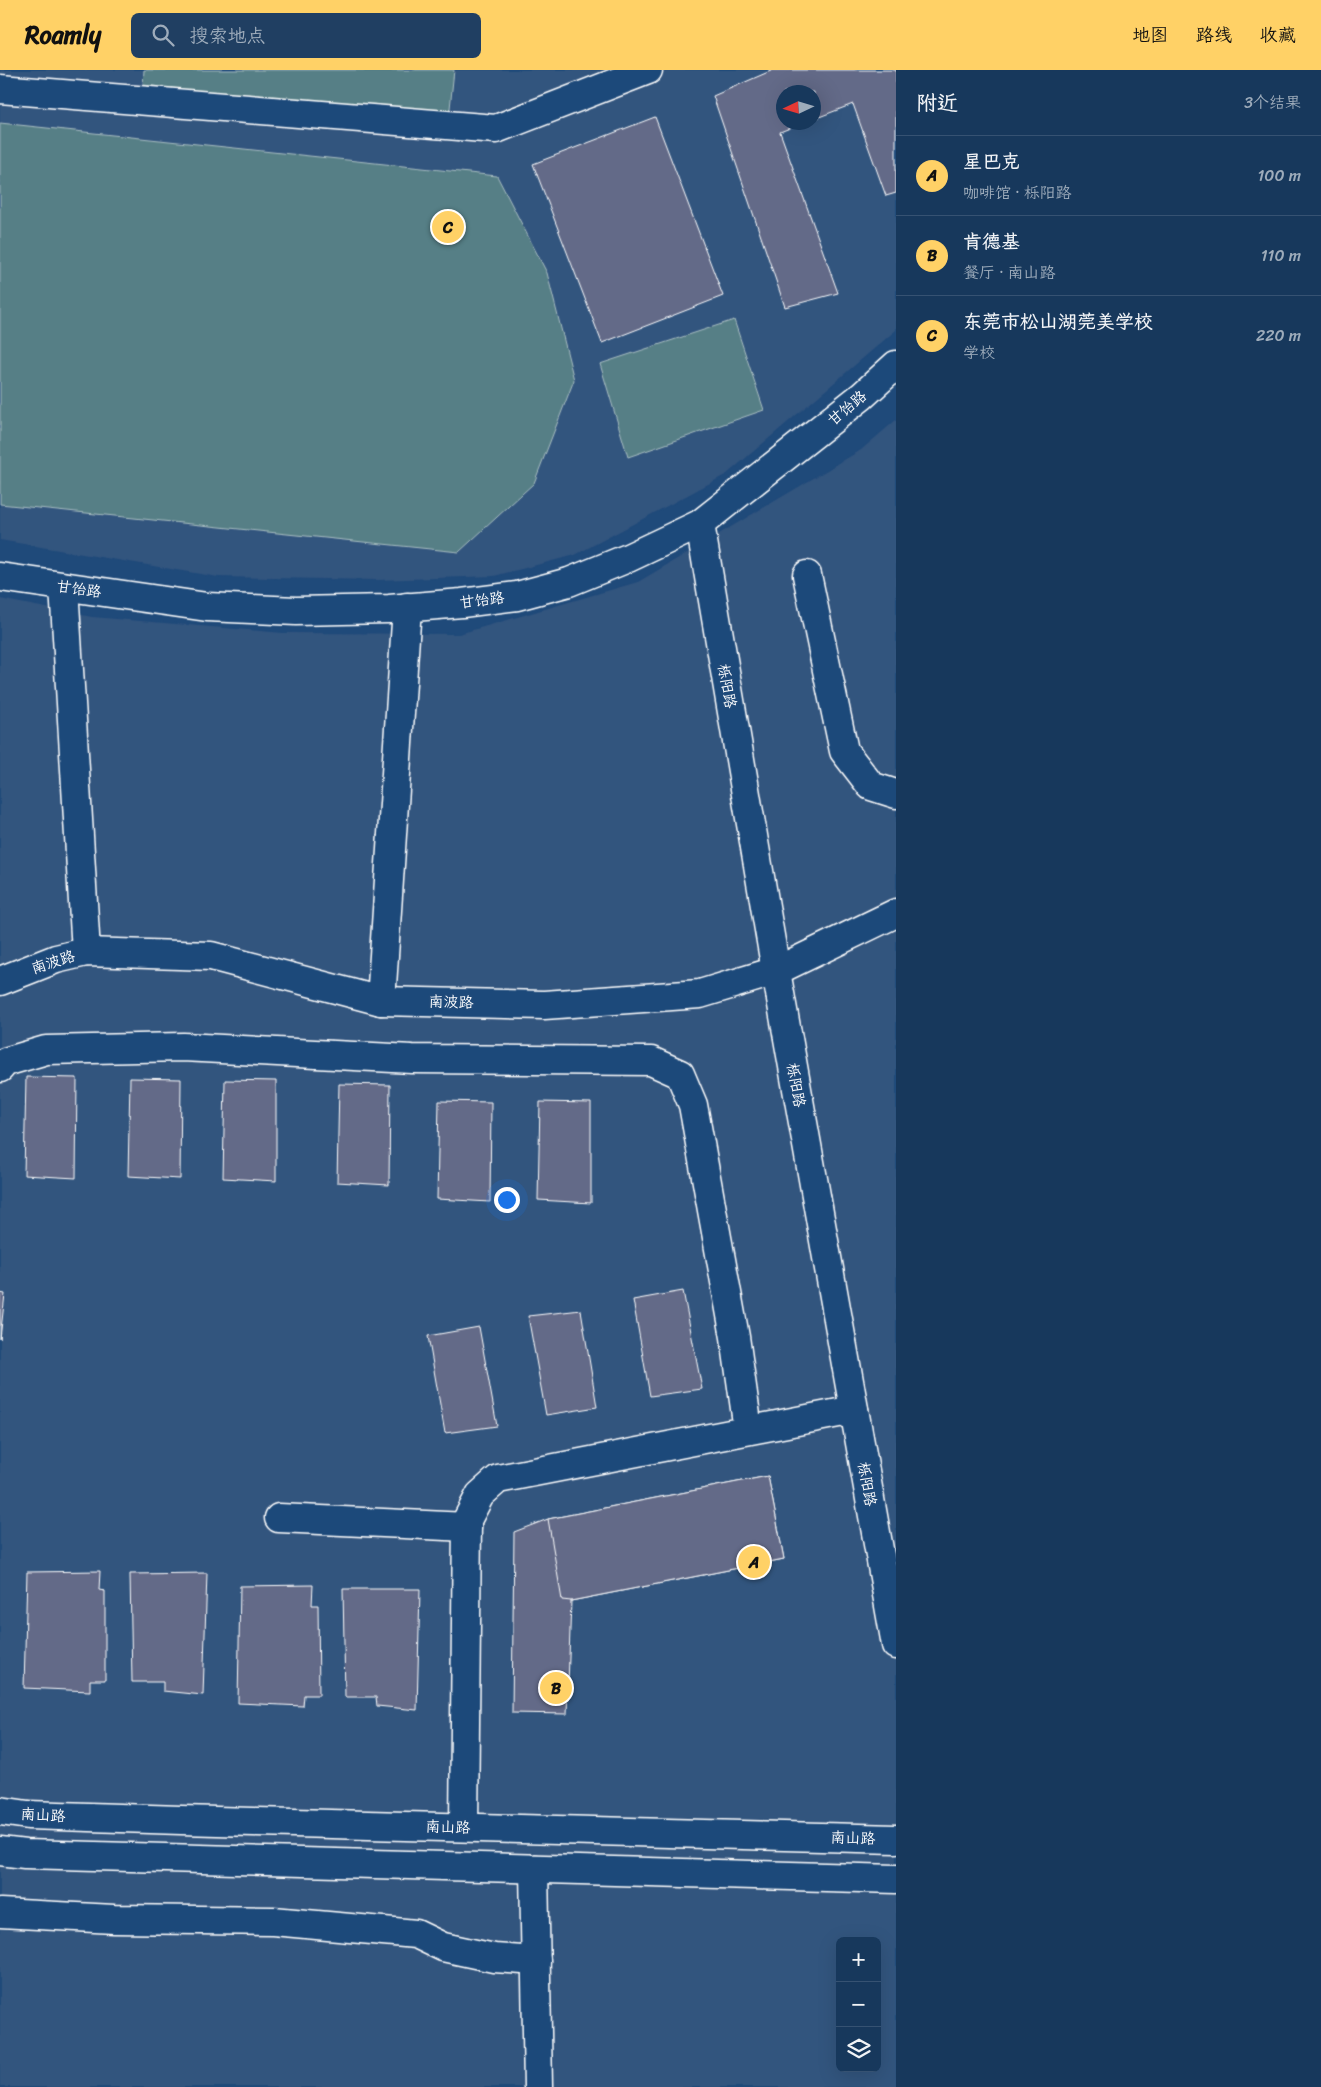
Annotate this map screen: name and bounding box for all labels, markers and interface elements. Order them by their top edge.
search box [131,13,481,58]
text: Roamly [25,14,101,56]
text: 搜索地点 [189,19,265,52]
text: 地图 [1132,19,1168,51]
text: 路线 [1196,19,1232,51]
text: 收藏 [1260,19,1296,51]
icon: search [149,21,177,49]
text: 附近 [916,84,958,122]
north arrow [776,85,821,130]
text: 3个结果 [1244,88,1301,117]
text: 星巴克 [963,145,1020,178]
text: A [927,161,937,190]
text: 100 m [1257,161,1301,190]
text: 咖啡馆 · 栎阳路 [963,178,1072,207]
pin: C [432,208,464,246]
text: 肯德基 [963,225,1020,258]
text: B [927,241,937,270]
text: 110 m [1261,241,1301,270]
text: 餐厅 · 南山路 [963,258,1056,287]
text: 东莞市松山湖莞美学校 [963,305,1153,338]
text: C [927,321,937,350]
text: 220 m [1256,321,1301,350]
text: 学校 [963,338,995,367]
street label: 甘饴路 [821,384,873,432]
street label: 甘饴路 [55,573,103,605]
street label: 甘饴路 [458,584,506,616]
street label: 栎阳路 [710,662,744,710]
street label: 南波路 [28,943,78,981]
street label: 南波路 [428,989,474,1015]
street label: 栎阳路 [779,1061,813,1109]
your location [494,1187,520,1213]
street label: 栎阳路 [850,1460,884,1508]
pin: A [738,1543,770,1581]
pin: B [540,1669,572,1707]
street label: 南山路 [20,1801,66,1829]
street label: 南山路 [425,1813,471,1841]
street label: 南山路 [830,1824,876,1852]
map controls [836,1937,881,2072]
button: + [836,1937,881,1982]
button: − [836,1982,881,2027]
button: layers [836,2027,881,2072]

